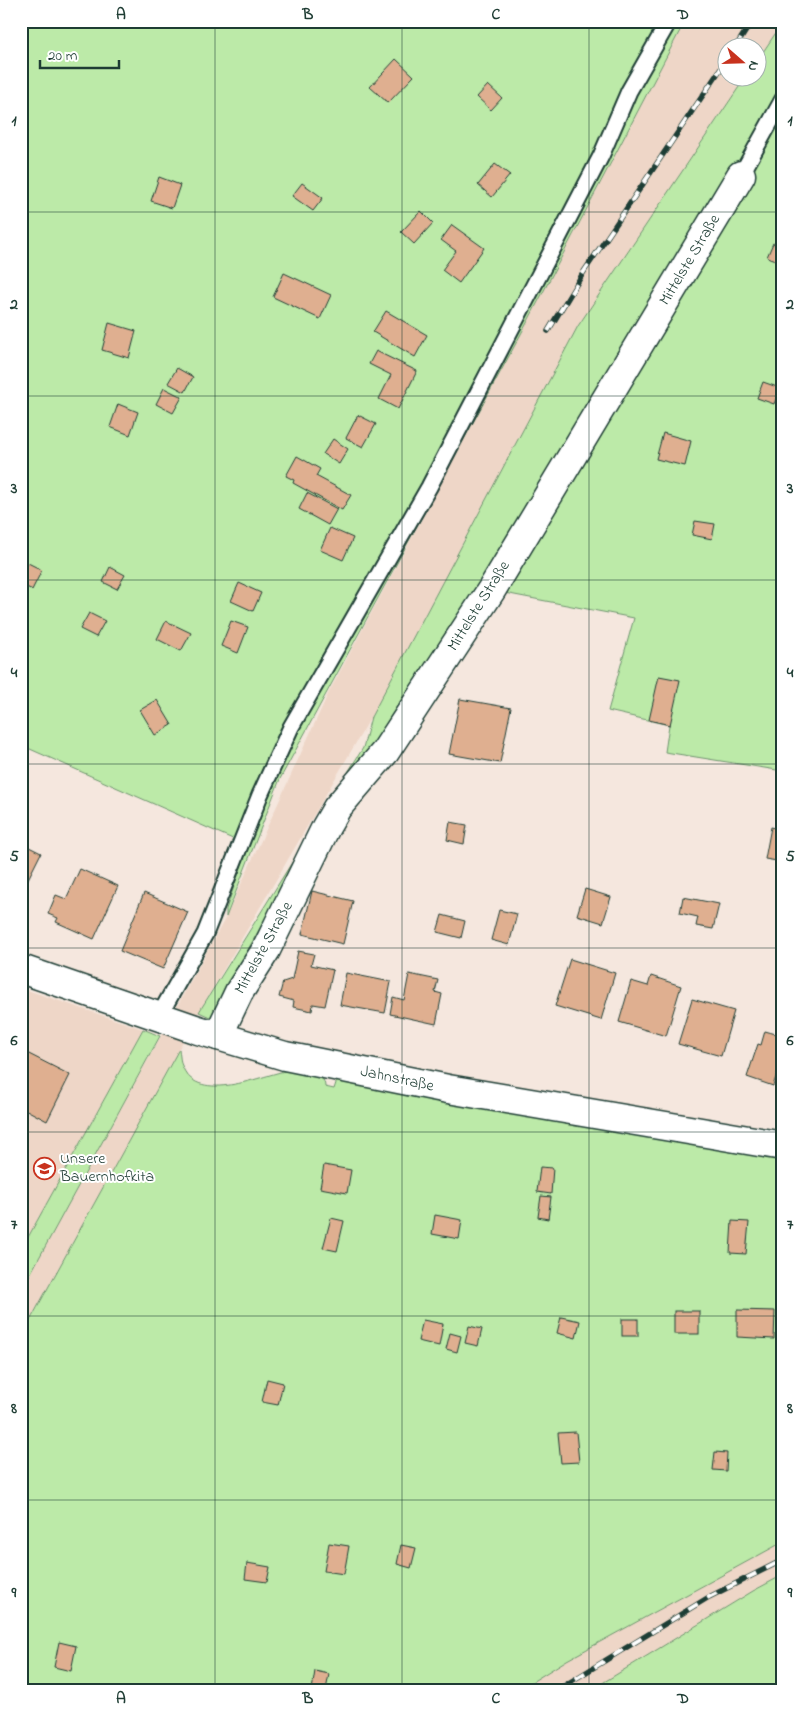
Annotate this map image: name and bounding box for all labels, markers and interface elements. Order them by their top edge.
text: A [116,3,126,27]
text: B [302,3,314,27]
text: C [492,3,501,27]
text: D [676,3,689,27]
scale bar [40,38,119,70]
north arrow [716,38,766,88]
text: 20 m [48,45,78,67]
text: N [741,58,764,74]
text: 1 [11,109,17,133]
text: 1 [787,109,793,133]
street label: Mittelste Straße [653,209,727,310]
text: 2 [9,293,18,317]
text: 2 [785,293,794,317]
text: 3 [10,477,18,501]
text: 3 [786,477,794,501]
street label: Mittelste Straße [442,555,517,656]
text: 4 [10,661,18,685]
text: 4 [786,661,794,685]
text: 5 [9,845,19,869]
text: 5 [785,845,795,869]
street label: Mittelste Straße [229,897,300,999]
text: 6 [9,1029,18,1053]
text: 6 [785,1029,794,1053]
street label: Jahnstraße [358,1060,437,1099]
place label: Unsere Bauernhofkita [59,1147,154,1189]
school or university icon: Unsere Bauernhofkita [32,1156,56,1180]
text: 7 [11,1213,18,1237]
text: 7 [787,1213,794,1237]
text: 8 [10,1397,17,1421]
text: 8 [786,1397,793,1421]
text: 9 [11,1581,17,1605]
text: 9 [787,1581,793,1605]
text: A [116,1687,126,1711]
text: B [302,1687,314,1711]
text: C [492,1687,501,1711]
text: D [676,1687,689,1711]

